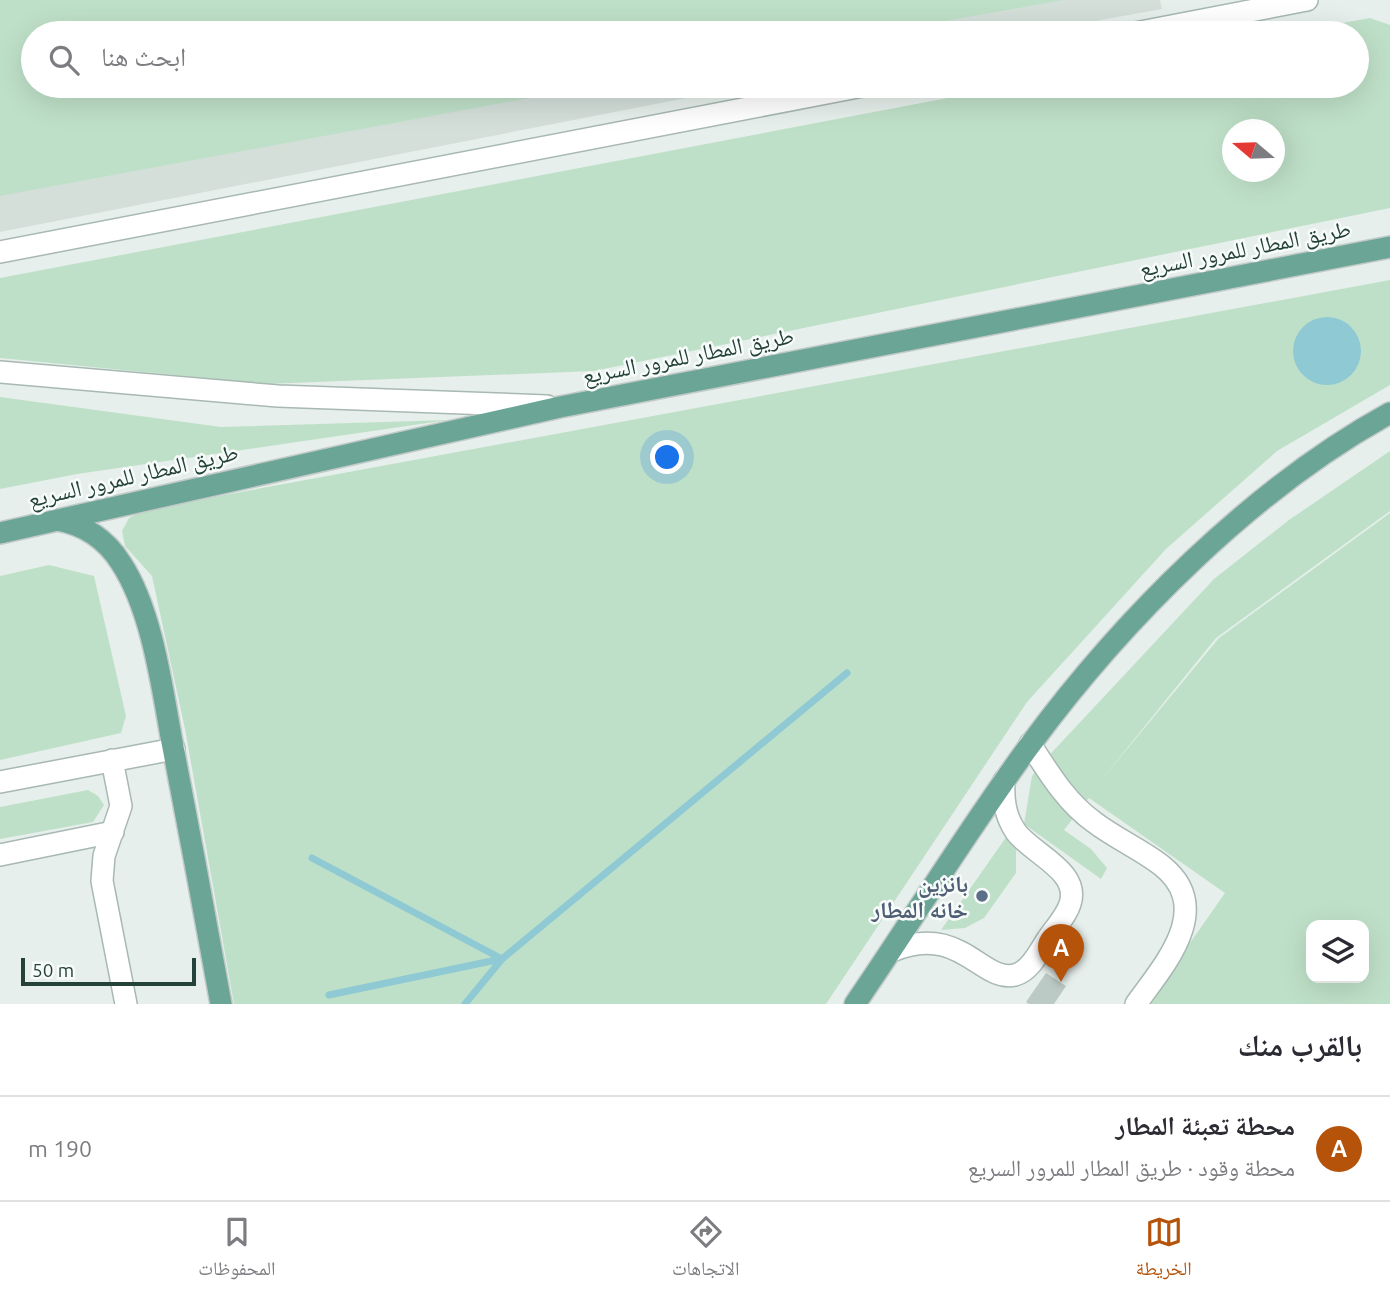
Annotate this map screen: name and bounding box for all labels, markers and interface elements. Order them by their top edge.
search box [21,21,1369,98]
icon: search [45,41,83,79]
text: ابحث هنا [101,42,186,71]
north arrow [1222,119,1285,182]
street label: طريق المطار للمرور السريع [1137,215,1353,284]
street label: طريق المطار للمرور السريع [580,322,796,391]
street label: طريق المطار للمرور السريع [26,439,241,514]
your location [650,440,684,474]
place label: بانزين خانه المطار [870,871,968,922]
marker: بانزين خانه المطار [974,888,990,904]
map controls [1306,920,1369,983]
button: layers [1306,920,1369,983]
pin: A [1038,924,1084,982]
scale bar [21,955,196,987]
text: 50 m [32,959,74,981]
text: بالقرب منك [1238,1028,1362,1062]
text: محطة تعبئة المطار [1116,1111,1295,1140]
text: 190 m [28,1136,92,1161]
text: A [1331,1136,1347,1161]
text: محطة وقود · طريق المطار للمرور السريع [968,1155,1295,1180]
tab: المحفوظات [198,1213,276,1287]
tab: الاتجاهات [672,1213,739,1287]
tab: الخريطة [1136,1213,1192,1287]

